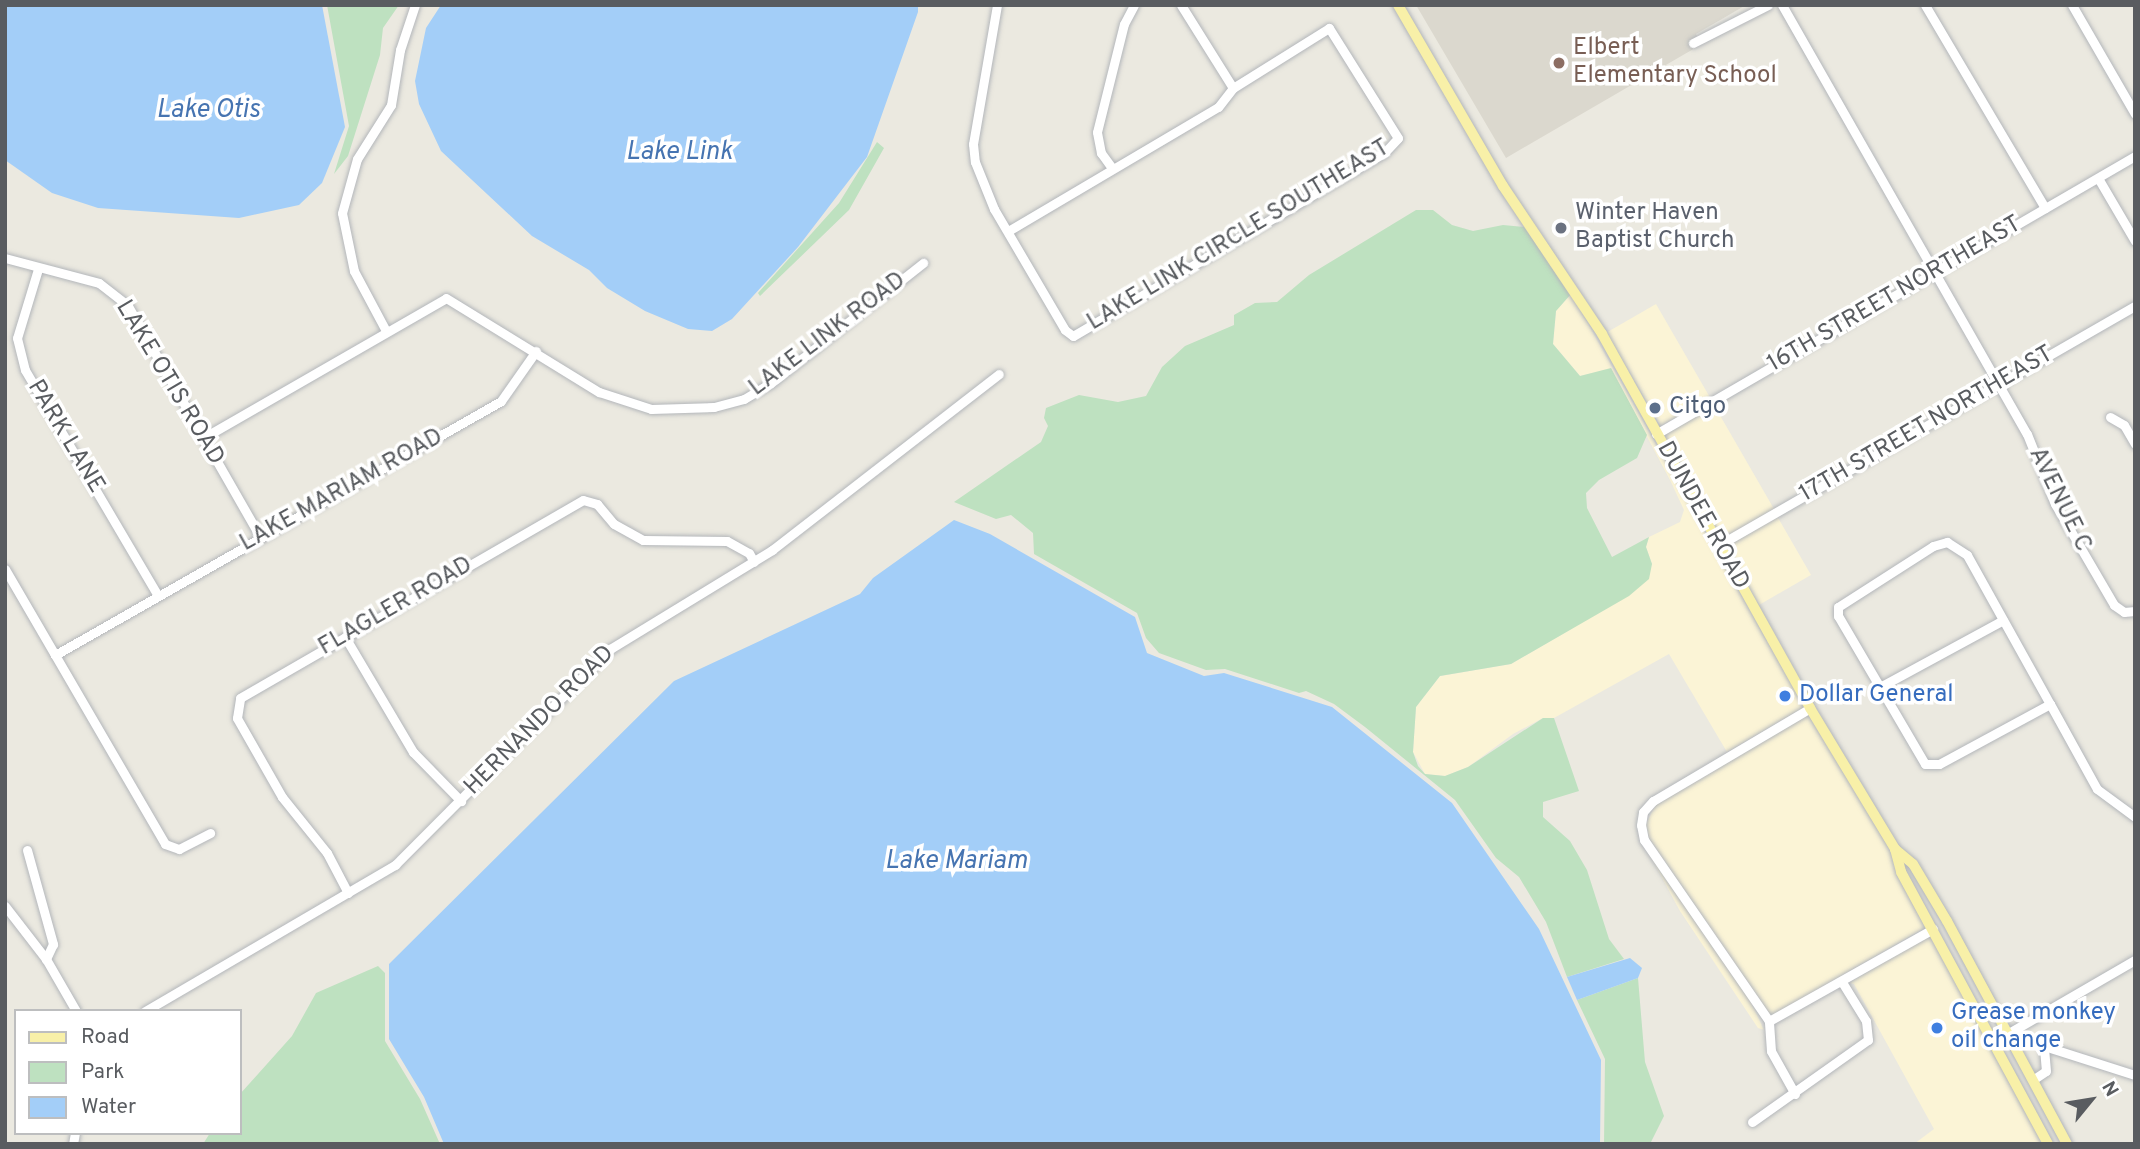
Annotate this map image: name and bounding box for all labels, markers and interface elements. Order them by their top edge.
place label: Elbert Elementary School [1573,35,1777,91]
marker: Elbert Elementary School [1551,55,1567,71]
water label: Lake Otis [156,95,260,127]
street label: LAKE LINK CIRCLE SOUTHEAST [1083,134,1395,338]
water label: Lake Link [626,137,732,169]
place label: Winter Haven Baptist Church [1575,200,1735,256]
street label: 16TH STREET NORTHEAST [1763,210,2027,380]
marker: Winter Haven Baptist Church [1553,220,1569,236]
street label: LAKE LINK ROAD [744,267,912,403]
street label: LAKE OTIS ROAD [108,295,230,471]
street label: 17TH STREET NORTHEAST [1795,340,2059,510]
street label: PARK LANE [20,375,110,499]
place label: Citgo [1669,394,1726,422]
marker: Citgo [1647,400,1663,416]
street label: LAKE MARIAM ROAD [235,423,449,559]
street label: DUNDEE ROAD [1649,437,1755,595]
street label: AVENUE C [2021,443,2097,557]
street label: FLAGLER ROAD [314,551,478,663]
street label: HERNANDO ROAD [459,640,621,802]
place label: Dollar General [1799,682,1953,710]
marker: Dollar General [1777,688,1793,704]
water label: Lake Mariam [885,846,1027,878]
place label: Grease monkey oil change [1951,1000,2116,1056]
legend [14,1009,242,1135]
marker: Grease monkey oil change [1929,1020,1945,1036]
text: Road [81,1024,130,1051]
text: Park [81,1059,124,1086]
north arrow [2056,1065,2126,1135]
text: N [2095,1078,2123,1101]
text: Water [81,1094,136,1121]

